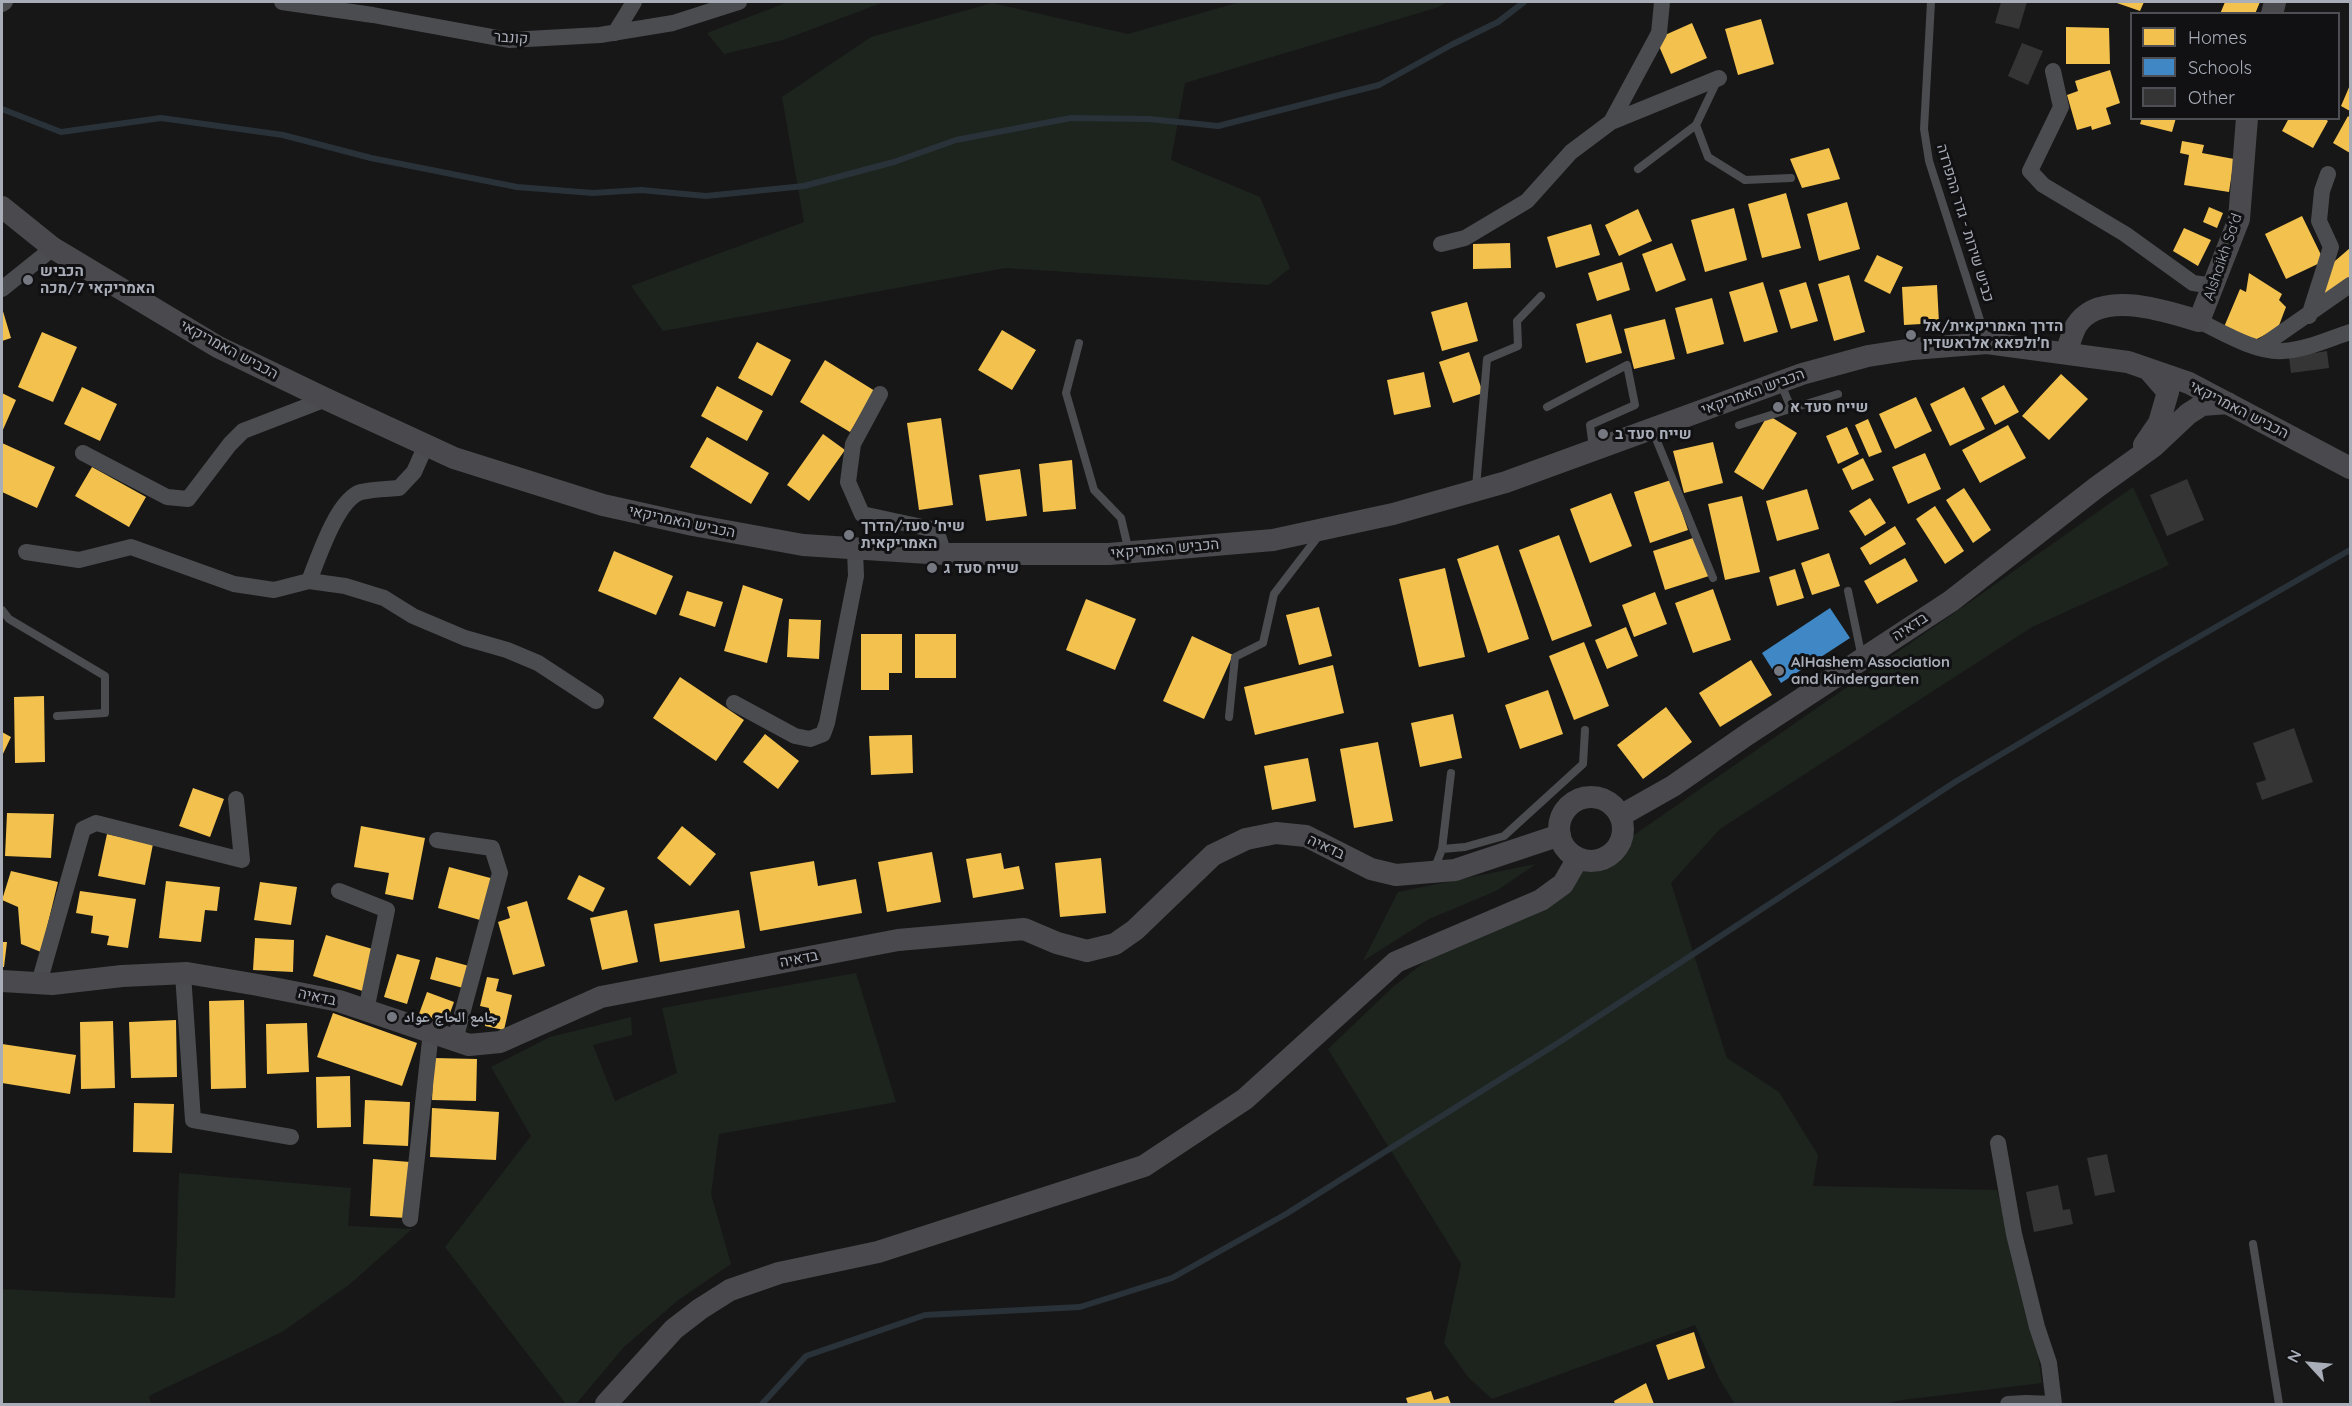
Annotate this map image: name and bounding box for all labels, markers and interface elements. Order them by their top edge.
legend [2130,12,2340,120]
text: Homes [2188,26,2247,49]
street label: קונבר [493,28,529,48]
text: Schools [2188,56,2252,79]
text: Other [2188,86,2235,109]
street label: כביש שירות - גדר ההפרדה [1932,142,1998,304]
street label: Alshaikh Sa'd [2200,211,2246,303]
place label: הכביש האמריקאי 7/מכה [40,262,155,297]
marker: הכביש האמריקאי 7/מכה [21,273,35,287]
street label: הכביש האמריקאי [177,317,281,383]
place label: הדרך האמריקאית/אל ח׳ולפאא אלראשדין [1923,317,2063,352]
marker: הדרך האמריקאית/אל ח׳ולפאא אלראשדין [1904,328,1918,342]
street label: הכביש האמריקאי [1699,365,1807,419]
street label: הכביש האמריקאי [2187,377,2291,443]
place label: שייח סעד א [1790,398,1868,416]
marker: שייח סעד א [1771,400,1785,414]
place label: שייח סעד ב [1615,425,1692,443]
marker: שייח סעד ב [1596,427,1610,441]
street label: הכביש האמריקאי [627,502,737,542]
place label: שיח׳ סעד/הדרך האמריקאית [861,517,965,552]
marker: שיח׳ סעד/הדרך האמריקאית [842,528,856,542]
street label: הכביש האמריקאי [1110,535,1220,563]
place label: שייח סעד ג [944,559,1019,577]
marker: שייח סעד ג [925,561,939,575]
street label: בדאיה [1889,609,1931,645]
place label: AlHashem Association and Kindergarten [1791,653,1950,688]
marker: AlHashem Association and Kindergarten [1772,664,1786,678]
street label: בדאיה [1305,831,1347,863]
street label: בדאיה [778,946,820,972]
street label: בדאיה [296,984,338,1010]
place label: جامع الحاج عواد [404,1008,498,1026]
marker: جامع الحاج عواد [385,1010,399,1024]
north arrow [2280,1334,2340,1394]
text: N [2282,1346,2305,1366]

